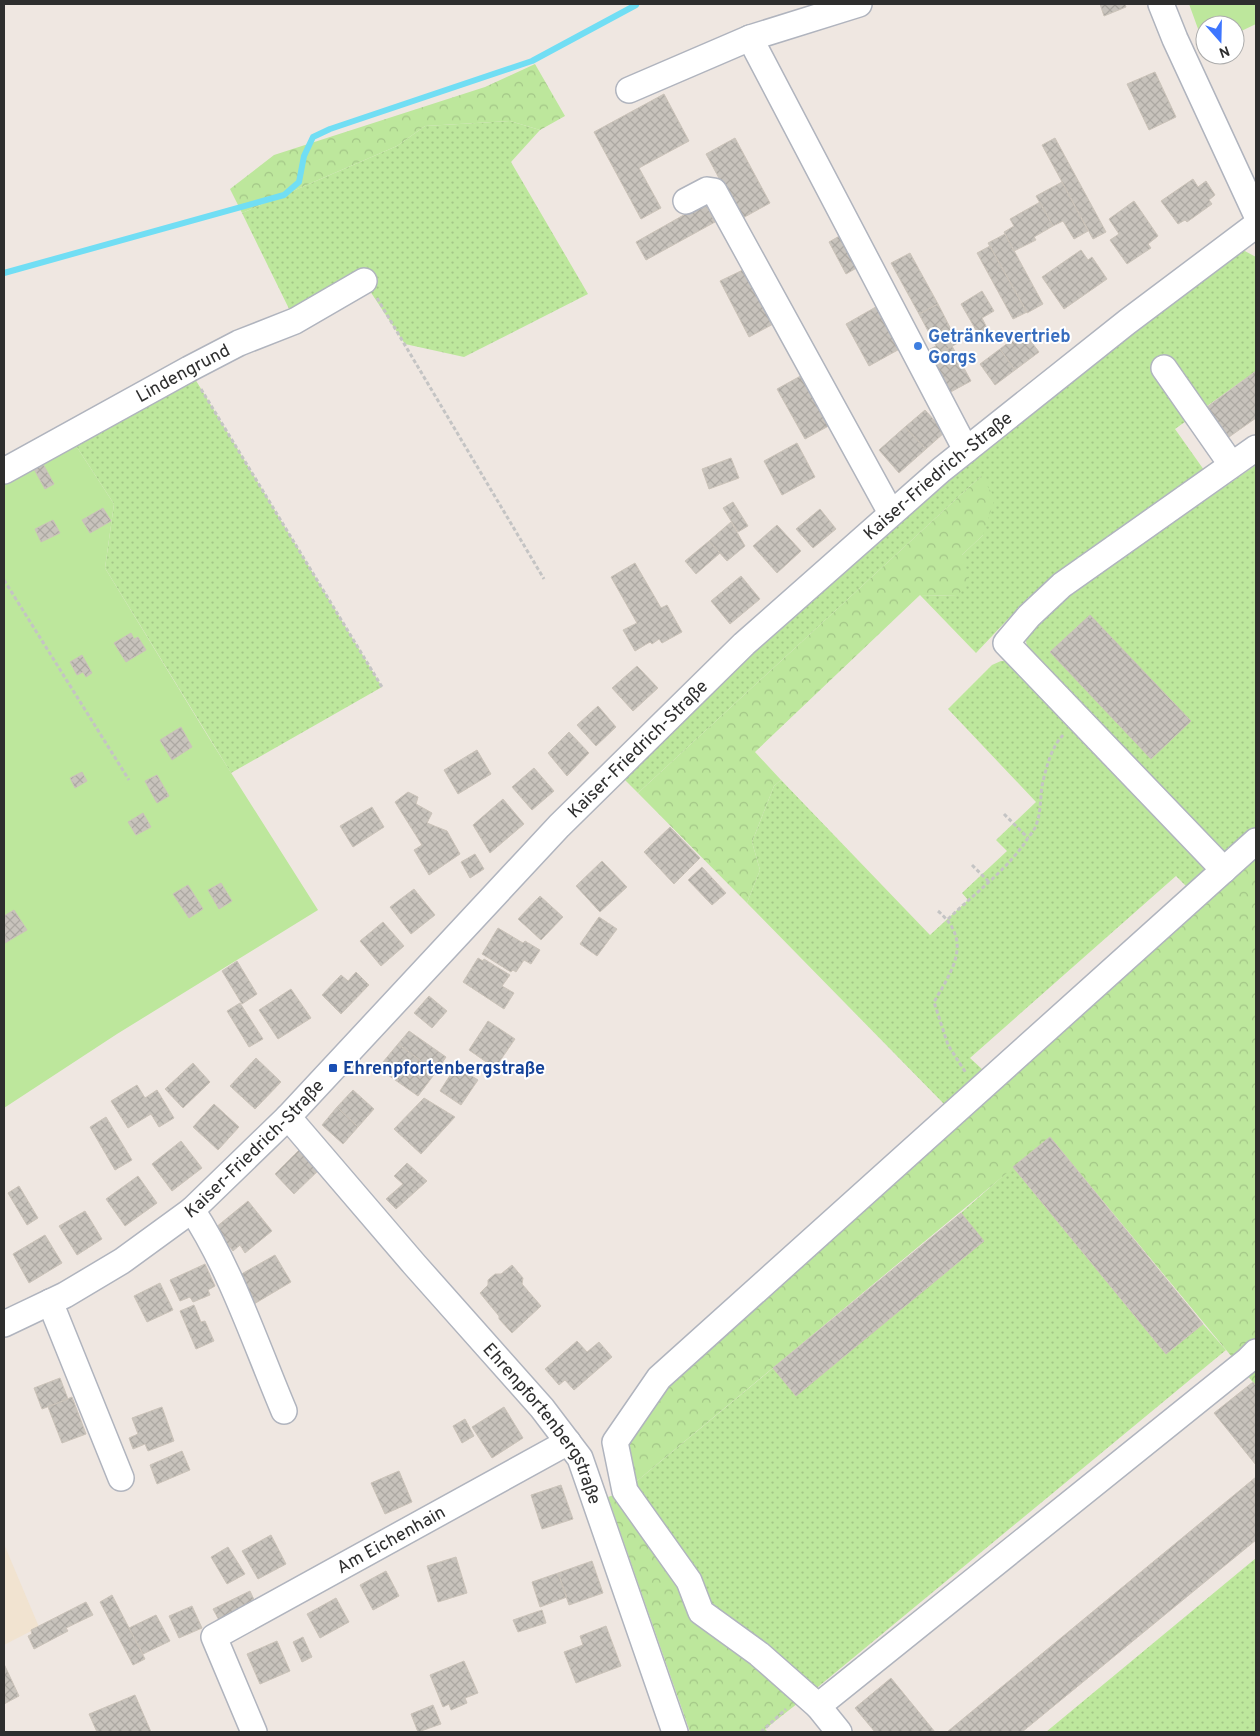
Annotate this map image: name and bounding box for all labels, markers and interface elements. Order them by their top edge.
north arrow [1195,15,1245,65]
text: N [1216,41,1232,61]
place label: Getränkevertrieb Gorgs [928,326,1071,370]
street label: Lindengrund [133,340,234,409]
marker: Getränkevertrieb Gorgs [912,340,924,352]
street label: Kaiser-Friedrich-Straße [859,408,1018,546]
street label: Kaiser-Friedrich-Straße [564,676,714,824]
place label: Ehrenpfortenbergstraße [343,1058,545,1081]
marker: Ehrenpfortenbergstraße [327,1062,339,1074]
street label: Kaiser-Friedrich-Straße [181,1075,330,1224]
street label: Ehrenpfortenbergstraße [477,1339,605,1508]
street label: Am Eichenhain [333,1502,450,1580]

